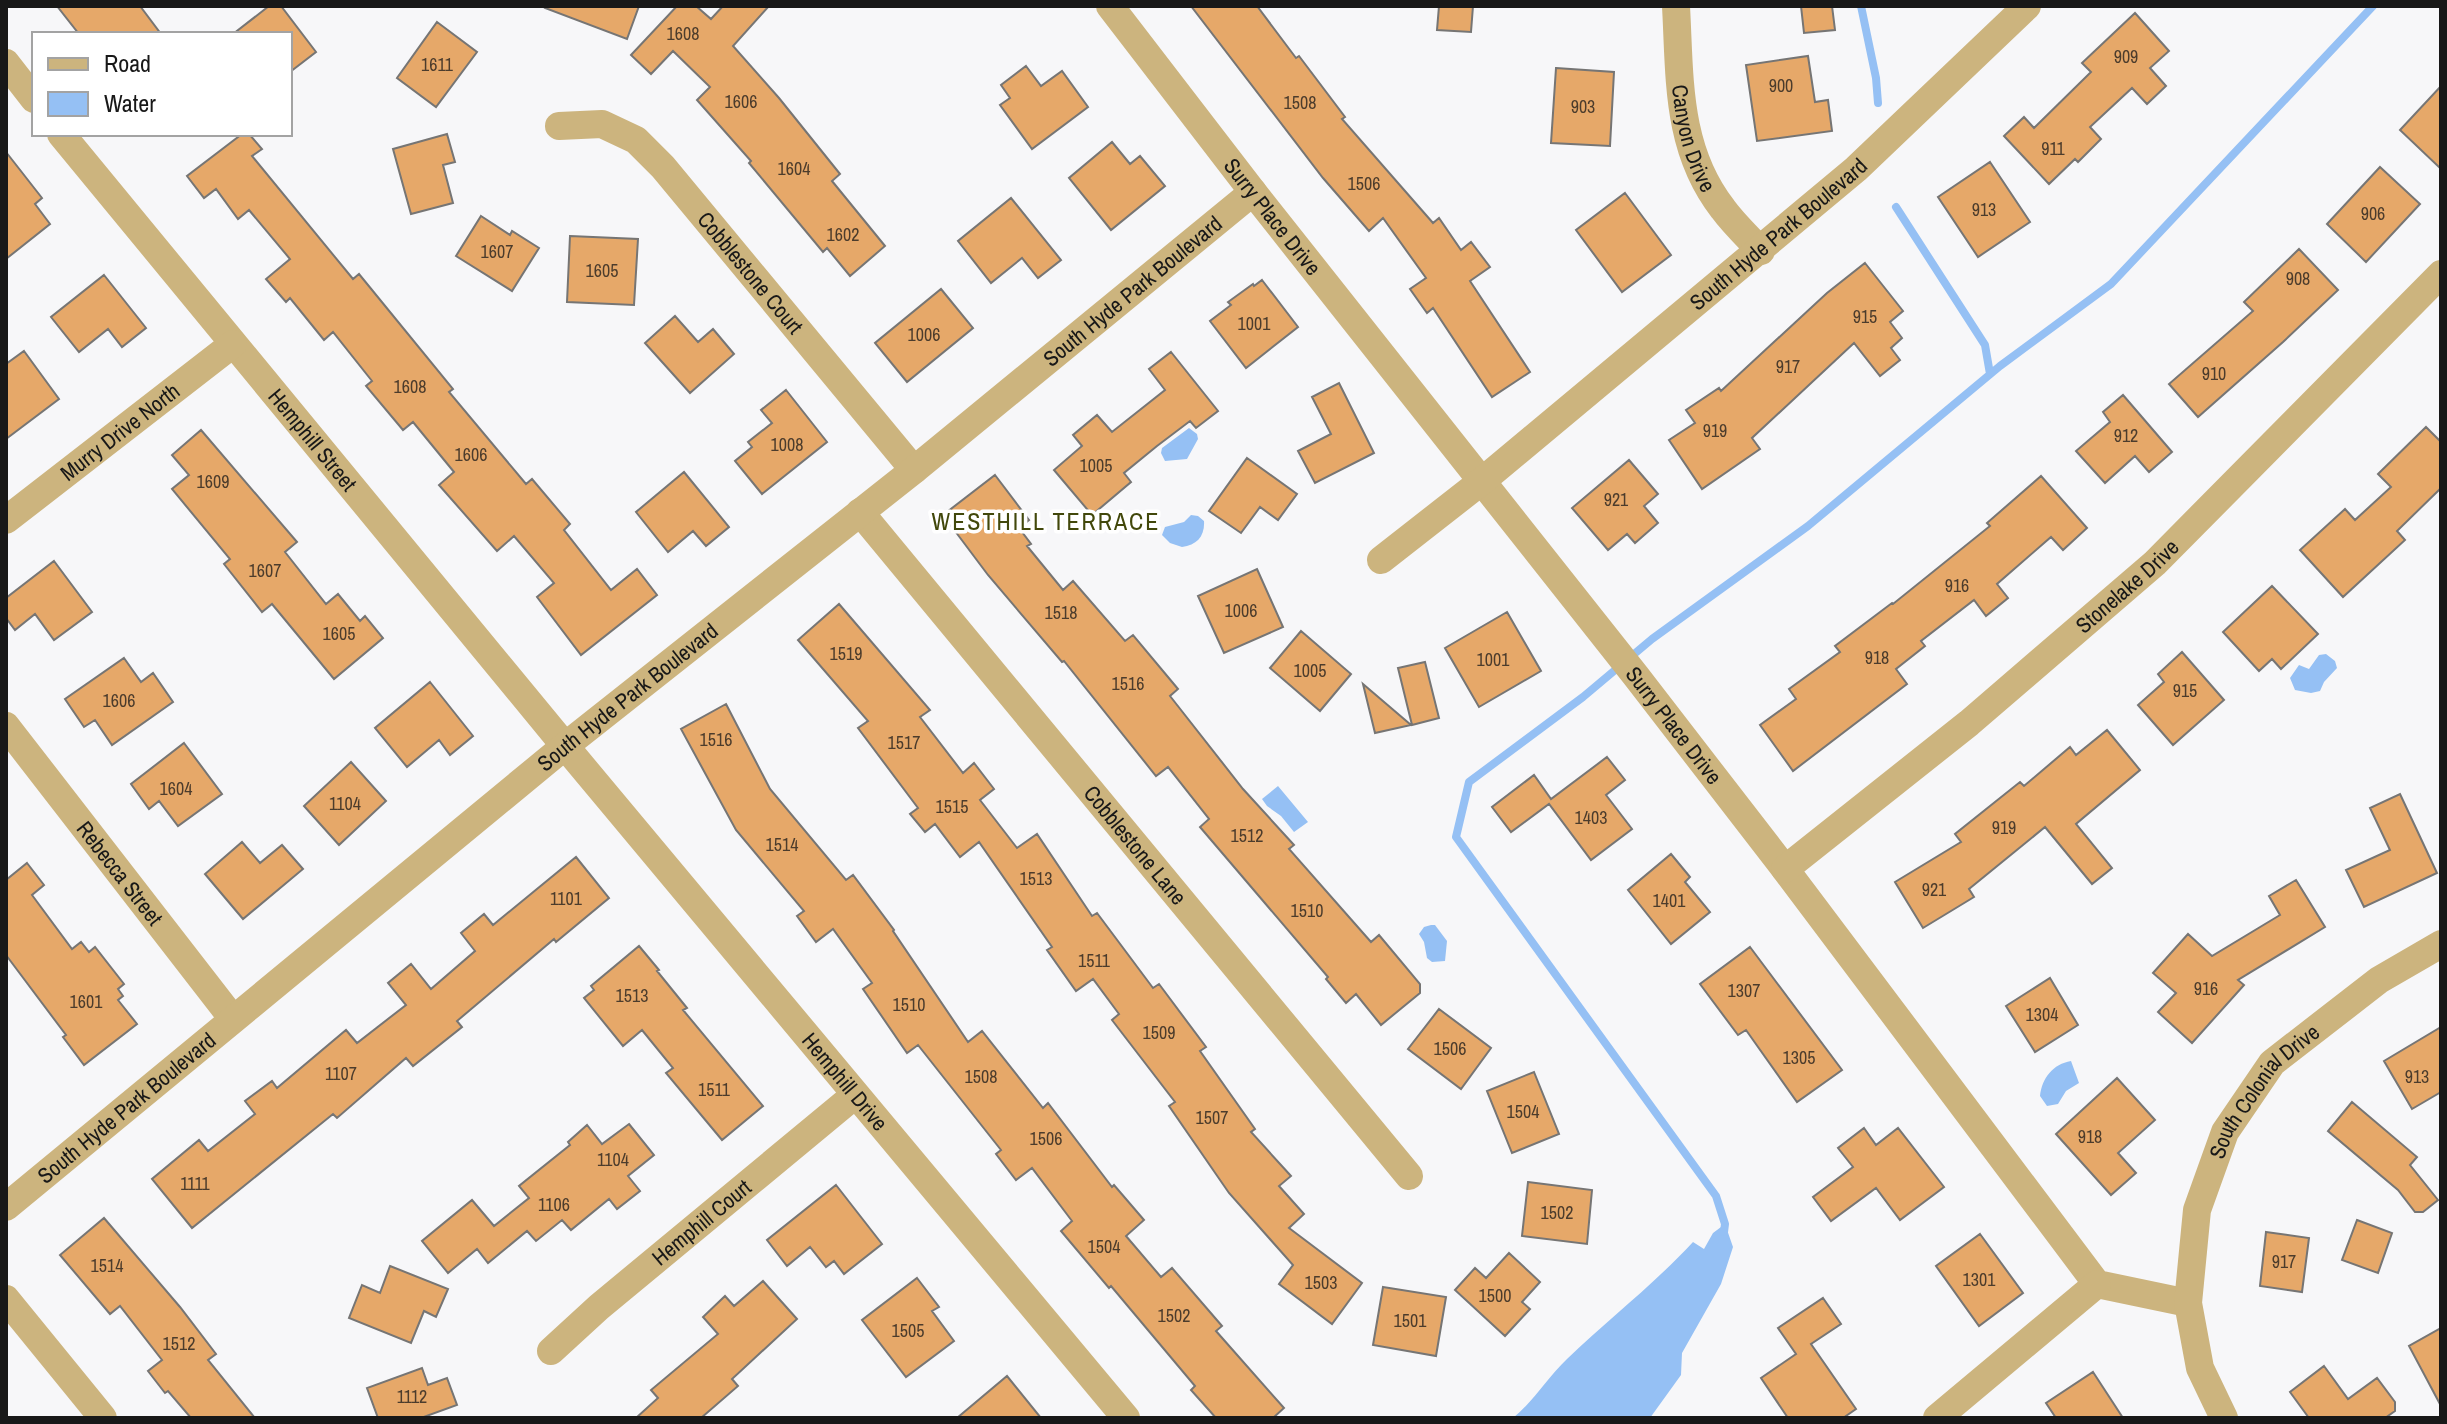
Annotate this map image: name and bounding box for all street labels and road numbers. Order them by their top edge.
street label: Canyon Drive [1665,83,1723,197]
street label: South Hyde Park Boulevard [1683,151,1874,317]
street label: Surry Place Drive [1217,152,1328,281]
street label: Cobblestone Court [691,205,810,340]
street label: South Hyde Park Boulevard [1037,209,1228,373]
street label: Murry Drive North [54,376,186,488]
street label: Hemphill Street [262,382,364,497]
street label: Stonelake Drive [2069,533,2185,640]
street label: South Hyde Park Boulevard [531,616,724,778]
street label: Surry Place Drive [1619,660,1729,790]
street label: Cobblestone Lane [1077,779,1194,911]
street label: Rebecca Street [70,815,170,931]
street label: South Colonial Drive [2202,1017,2325,1163]
street label: South Hyde Park Boulevard [31,1025,222,1190]
street label: Hemphill Drive [795,1026,895,1137]
street label: Hemphill Court [645,1172,757,1272]

